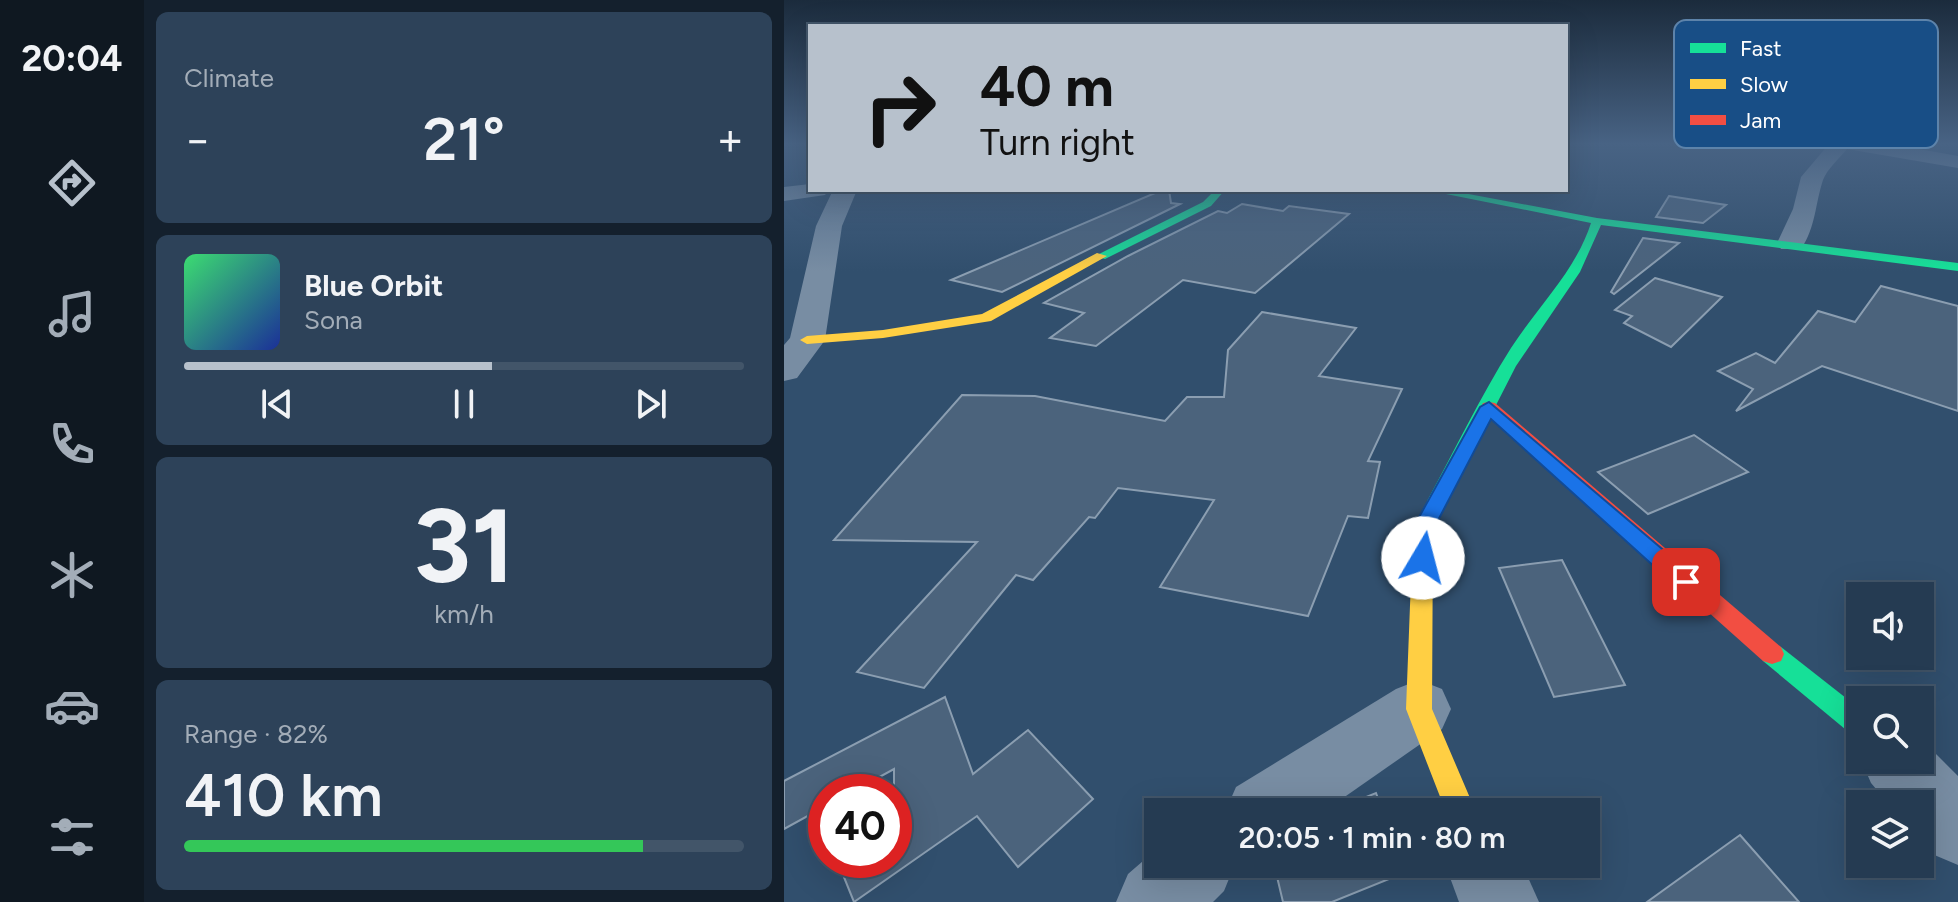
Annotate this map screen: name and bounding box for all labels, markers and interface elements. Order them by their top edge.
legend [1674,20,1938,148]
text: Fast [1740,35,1782,62]
text: 20:04 [21,37,123,80]
text: 40 m [980,53,1114,120]
icon: right [848,56,952,160]
text: Climate [184,62,274,94]
text: Slow [1740,71,1789,98]
text: 21° [423,103,505,175]
text: Jam [1740,107,1781,134]
text: − [184,113,211,166]
text: + [717,113,744,166]
text: Turn right [980,121,1135,164]
icon: directions [44,155,100,211]
text: Blue Orbit [304,267,443,304]
icon: music [44,286,100,342]
text: Sona [304,304,363,336]
icon: previous [255,382,299,426]
icon: pause [442,382,486,426]
icon: next [629,382,673,426]
icon: phone [44,416,100,472]
text: 31 [413,483,515,608]
position arrow [1381,516,1465,600]
icon: climate [44,547,100,603]
pin [1652,548,1720,616]
icon: arrive [1664,560,1708,604]
map controls [1846,582,1934,878]
button: sound [1846,582,1934,670]
text: km/h [434,598,494,630]
icon: car [44,678,100,734]
button: search [1846,686,1934,774]
text: Range · 82% [184,718,328,750]
text: 410 km [184,759,383,831]
speed limit sign: 40 [808,774,912,878]
button: layers [1846,790,1934,878]
icon: filters [44,809,100,865]
text: 20:05 · 1 min · 80 m [1238,819,1506,856]

